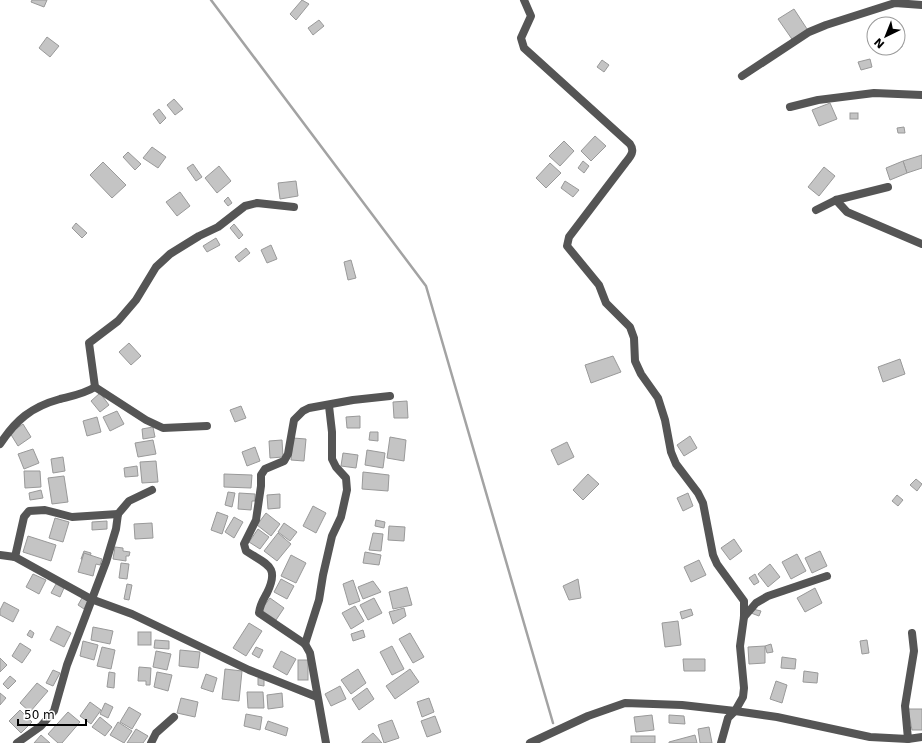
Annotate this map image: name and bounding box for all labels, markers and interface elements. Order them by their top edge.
north arrow [866,16,906,56]
text: N [872,35,887,51]
scale bar [18,701,86,727]
text: 50 m [24,708,55,722]

